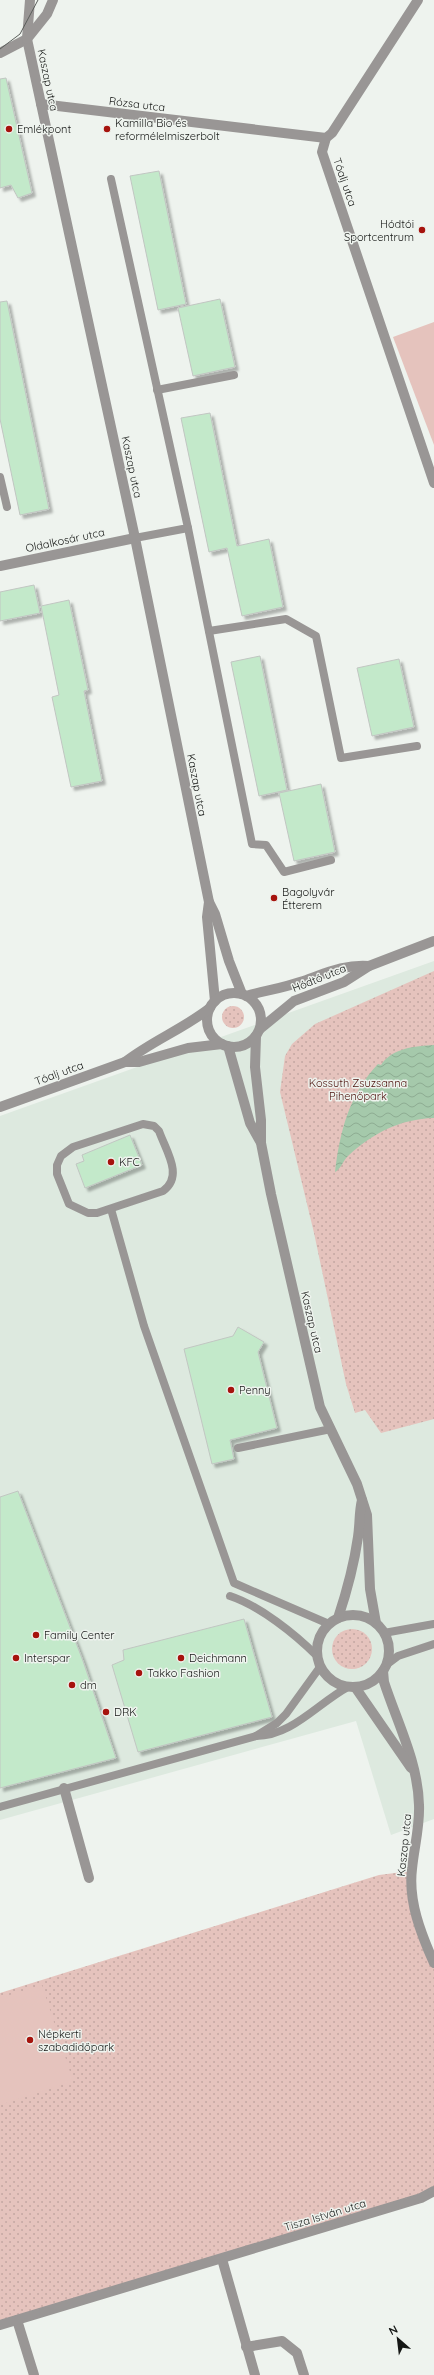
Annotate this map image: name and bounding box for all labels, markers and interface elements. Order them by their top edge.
street label: Kaszap utca [35,48,61,112]
street label: Rózsa utca [108,94,166,114]
place label: Kamilla Bio és reformélelmiszerbolt [115,116,220,143]
place label: Emlékpont [17,122,71,136]
marker: Emlékpont [4,124,14,134]
marker: Kamilla Bio és reformélelmiszerbolt [102,124,112,134]
street label: Tóalj utca [330,156,360,208]
place label: Hódtói Sportcentrum [344,217,414,244]
marker: Hódtói Sportcentrum [417,225,427,235]
street label: Kaszap utca [119,435,145,499]
street label: Oldalkosár utca [24,525,106,555]
street label: Kaszap utca [184,753,210,817]
place label: Bagolyvár Étterem [282,885,335,912]
marker: Bagolyvár Étterem [269,893,279,903]
street label: Hódtó utca [290,961,348,995]
street label: Tóalj utca [33,1058,85,1088]
park label: Kossuth Zsuzsanna Pihenőpark [309,1076,407,1103]
place label: KFC [119,1155,140,1169]
marker: KFC [106,1157,116,1167]
street label: Kaszap utca [298,1290,326,1354]
place label: Penny [239,1383,271,1397]
marker: Penny [226,1385,236,1395]
place label: Family Center [44,1628,115,1642]
marker: Family Center [31,1630,41,1640]
place label: Interspar [24,1651,71,1665]
place label: Deichmann [189,1651,247,1665]
marker: Interspar [11,1653,21,1663]
marker: Deichmann [176,1653,186,1663]
place label: Takko Fashion [147,1666,220,1680]
marker: Takko Fashion [134,1668,144,1678]
place label: dm [80,1678,97,1692]
marker: dm [67,1680,77,1690]
place label: DRK [114,1705,137,1719]
marker: DRK [101,1707,111,1717]
street label: Kaszap utca [394,1813,414,1877]
place label: Népkerti szabadidőpark [38,2027,114,2054]
marker: Népkerti szabadidőpark [25,2035,35,2045]
street label: Tisza István utca [282,2196,368,2234]
north arrow [378,2319,418,2359]
text: N [386,2322,400,2338]

